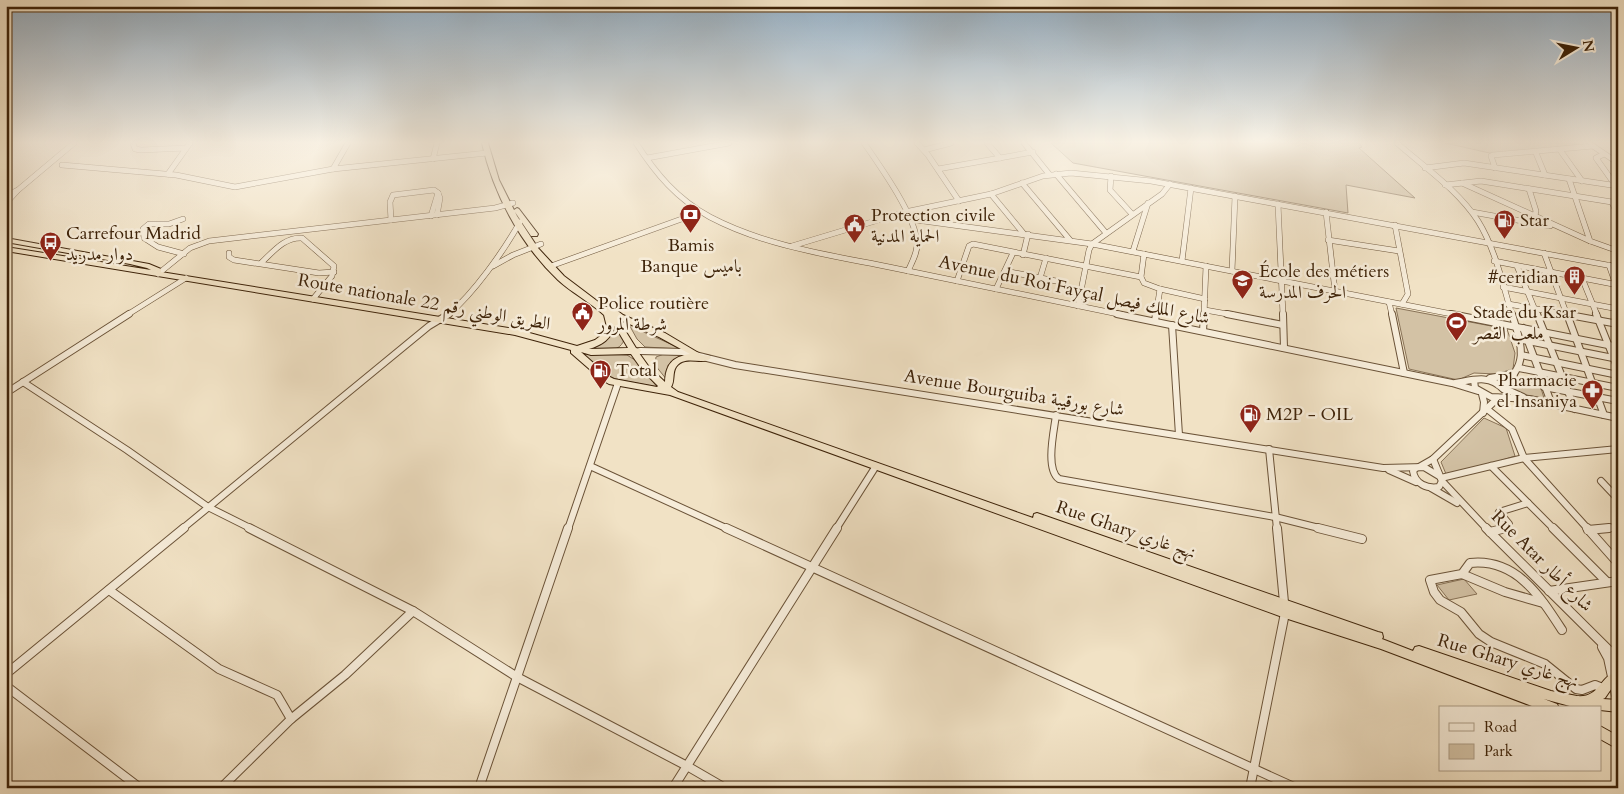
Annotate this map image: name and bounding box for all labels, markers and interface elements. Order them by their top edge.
north arrow [1552,22,1602,72]
text: N [1578,38,1599,53]
bank icon: Bamis Banque باميس [679,203,703,234]
place label: Protection civile الحماية المدنية [871,203,996,249]
fuel station icon: Star [1492,208,1516,239]
place label: Star [1520,208,1549,233]
public building icon: Protection civile الحماية المدنية [843,213,867,244]
place label: Carrefour Madrid دوار مدريد [66,221,201,267]
bus stop icon: Carrefour Madrid دوار مدريد [38,231,62,262]
place label: Bamis Banque باميس [640,233,742,279]
street label: Avenue du Roi Fayçal شارع الملك فيصل [936,249,1212,333]
place label: École des métiers الحرف المدرسة [1259,259,1389,305]
place label: #ceridian [1488,265,1560,290]
building icon: #ceridian [1563,265,1587,296]
street label: Route nationale 22 الطريق الوطني رقم [295,267,552,340]
school or university icon: École des métiers الحرف المدرسة [1231,269,1255,300]
place label: Police routière شرطة المرور [596,291,709,337]
place label: Stade du Ksar ملعب القصر [1471,300,1577,346]
public building icon: Police routière شرطة المرور [570,301,594,332]
sports icon: Stade du Ksar ملعب القصر [1445,310,1469,341]
fuel station icon: Total [588,358,612,389]
place label: Total [616,358,657,383]
street label: Avenue Bourguiba شارع بورقيبة [902,363,1126,425]
place label: Pharmacie el Insaniya [1497,368,1577,414]
pharmacy icon: Pharmacie el Insaniya [1581,378,1605,409]
fuel station icon: M2P - OIL [1238,402,1262,433]
place label: M2P - OIL [1266,402,1353,427]
street label: Rue Ghary نهج غاري [1052,494,1199,568]
street label: Rue Atar شارع أطار [1484,504,1599,619]
street label: Rue Ghary نهج غاري [1434,628,1582,697]
legend [1439,706,1602,772]
text: Road [1484,717,1517,737]
text: Park [1484,741,1513,761]

